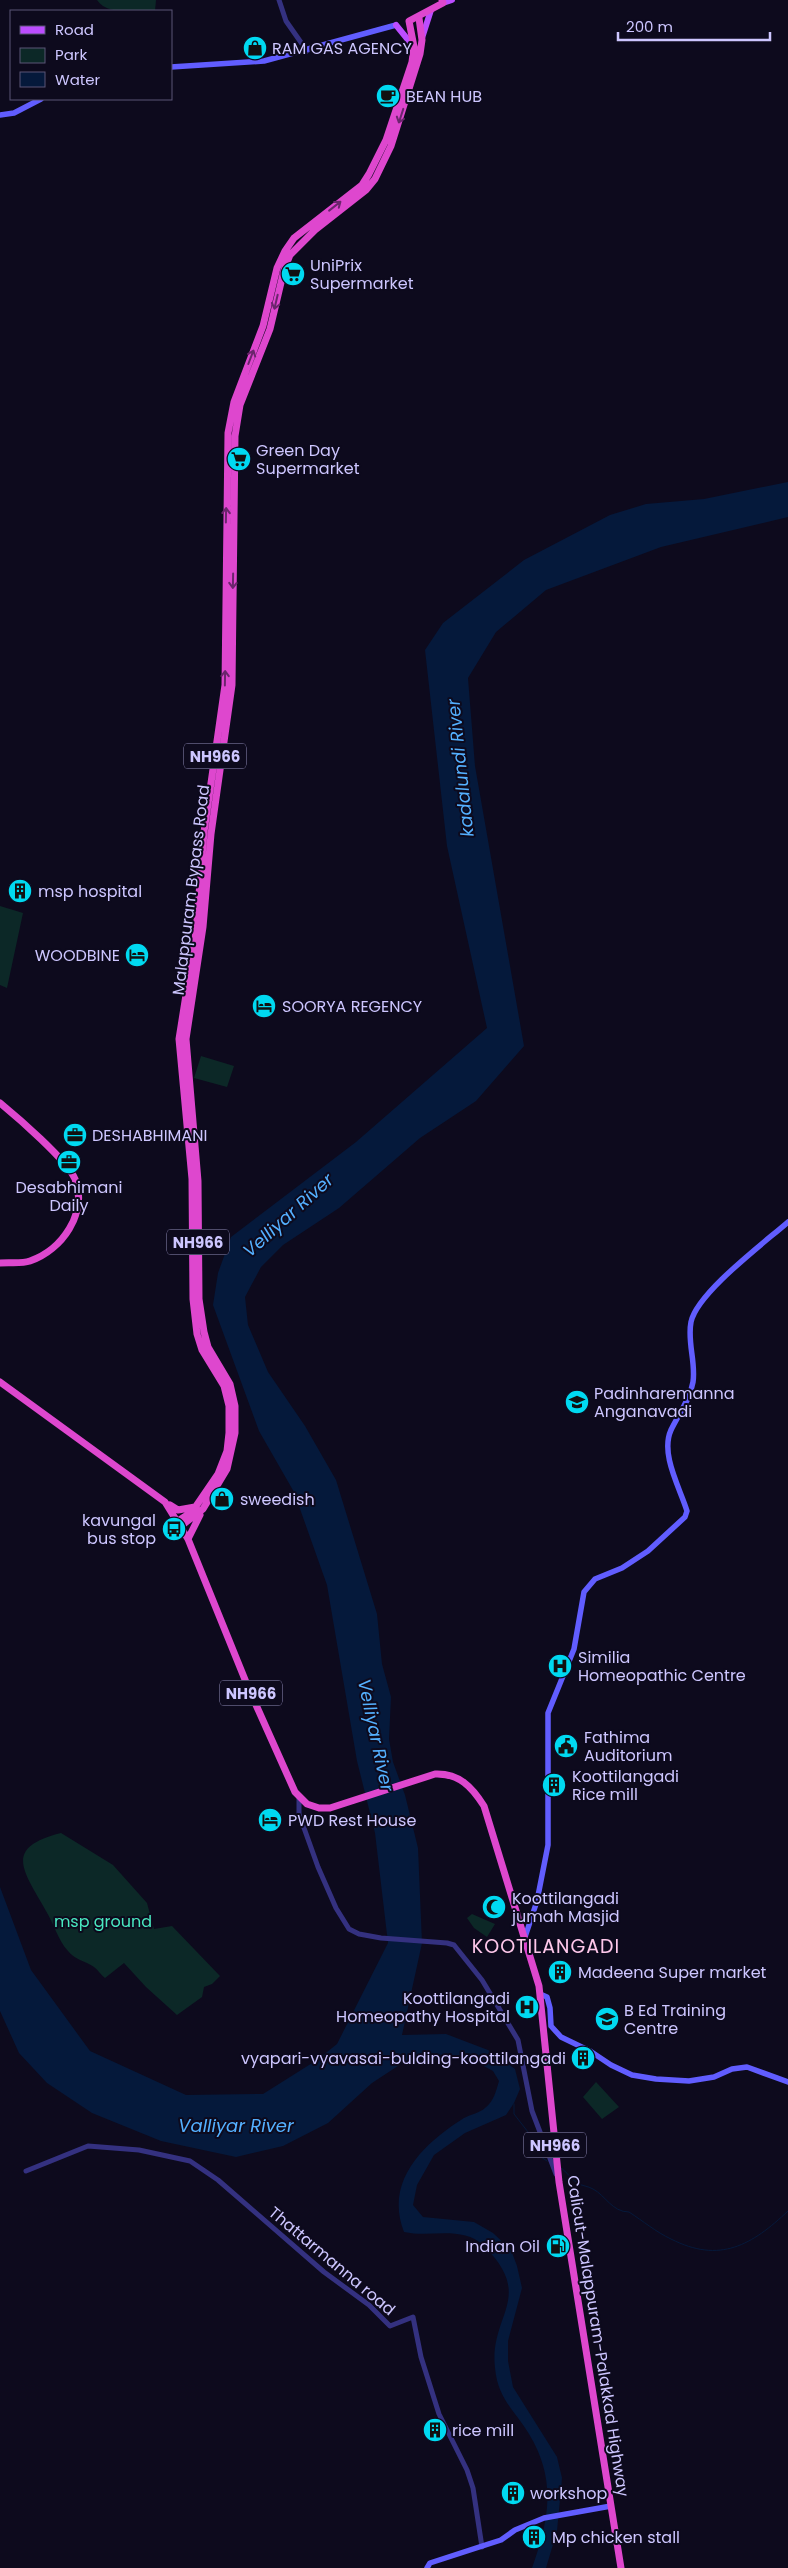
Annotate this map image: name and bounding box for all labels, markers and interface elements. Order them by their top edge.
legend [10,10,172,100]
scale bar [618,10,770,42]
text: 200 m [626,16,673,37]
text: Road [55,19,94,40]
shop icon: RAM GAS AGENCY [242,35,268,61]
place label: RAM GAS AGENCY [272,37,412,60]
text: Park [55,44,87,65]
text: Water [55,69,101,90]
cafe icon: BEAN HUB [375,83,401,109]
place label: BEAN HUB [406,85,482,108]
one-way arrow [396,108,406,124]
one-way arrow [329,200,342,211]
place label: UniPrix Supermarket [310,254,414,295]
supermarket icon: UniPrix Supermarket [280,261,306,287]
one-way arrow [271,294,280,310]
one-way arrow [247,350,256,365]
place label: Green Day Supermarket [256,439,360,480]
supermarket icon: Green Day Supermarket [226,446,252,472]
one-way arrow [221,508,231,524]
one-way arrow [228,572,238,588]
one-way arrow [220,670,230,686]
water label: kadalundi River [440,697,480,838]
road number: NH966 [184,744,246,768]
street label: Malappuram Bypass Road [167,783,215,997]
building icon: msp hospital [7,878,33,904]
place label: msp hospital [38,880,142,903]
hotel icon: WOODBINE [124,942,150,968]
place label: WOODBINE [35,944,120,967]
hotel icon: SOORYA REGENCY [251,993,277,1019]
place label: SOORYA REGENCY [282,995,423,1018]
office icon: DESHABHIMANI [62,1122,88,1148]
place label: DESHABHIMANI [92,1124,207,1147]
office icon: Desabhimani Daily [56,1149,82,1175]
water label: Velliyar River [237,1167,340,1263]
place label: Desabhimani Daily [16,1176,122,1217]
road number: NH966 [167,1230,229,1254]
place label: Padinharemanna Anganavadi [594,1382,735,1423]
school or university icon: Padinharemanna Anganavadi [564,1389,590,1415]
shop icon: sweedish [209,1486,235,1512]
place label: sweedish [240,1488,315,1511]
place label: kavungal bus stop [82,1509,156,1550]
bus stop icon: kavungal bus stop [161,1516,187,1542]
place label: Similia Homeopathic Centre [578,1646,746,1687]
hospital icon: Similia Homeopathic Centre [547,1653,573,1679]
water label: Velliyar River [352,1676,400,1795]
road number: NH966 [220,1680,282,1706]
place label: Fathima Auditorium [584,1726,672,1767]
public building icon: Fathima Auditorium [553,1733,579,1759]
place label: Koottilangadi Rice mill [572,1765,679,1806]
building icon: Koottilangadi Rice mill [541,1772,567,1798]
hotel icon: PWD Rest House [257,1807,283,1833]
place label: PWD Rest House [288,1809,416,1832]
place label: Koottilangadi jumah Masjid [511,1887,620,1928]
mosque icon: Koottilangadi jumah Masjid [481,1894,507,1920]
park label: msp ground [54,1910,152,1933]
district label: KOOTILANGADI [472,1933,620,1960]
building icon: Madeena Super market [547,1959,573,1985]
place label: Madeena Super market [578,1961,767,1984]
place label: Koottilangadi Homeopathy Hospital [336,1987,510,2028]
hospital icon: Koottilangadi Homeopathy Hospital [514,1994,540,2020]
place label: B Ed Training Centre [624,1999,726,2040]
school or university icon: B Ed Training Centre [594,2006,620,2032]
building icon: vyapari-vyavasai-bulding-koottilangadi [570,2045,596,2071]
place label: vyapari-vyavasai-bulding-koottilangadi [241,2047,566,2070]
water label: Valliyar River [178,2113,295,2138]
road number: NH966 [524,2132,586,2158]
street label: Calicut-Malappuram-Palakkad Highway [561,2174,635,2498]
street label: Thattarmanna road [264,2201,400,2321]
fuel station icon: Indian Oil [545,2233,571,2259]
place label: Indian Oil [465,2235,540,2258]
building icon: rice mill [422,2417,448,2443]
place label: rice mill [452,2419,514,2442]
building icon: workshop [500,2480,526,2506]
place label: workshop [530,2482,607,2505]
building icon: Mp chicken stall [521,2524,547,2550]
place label: Mp chicken stall [552,2526,680,2549]

